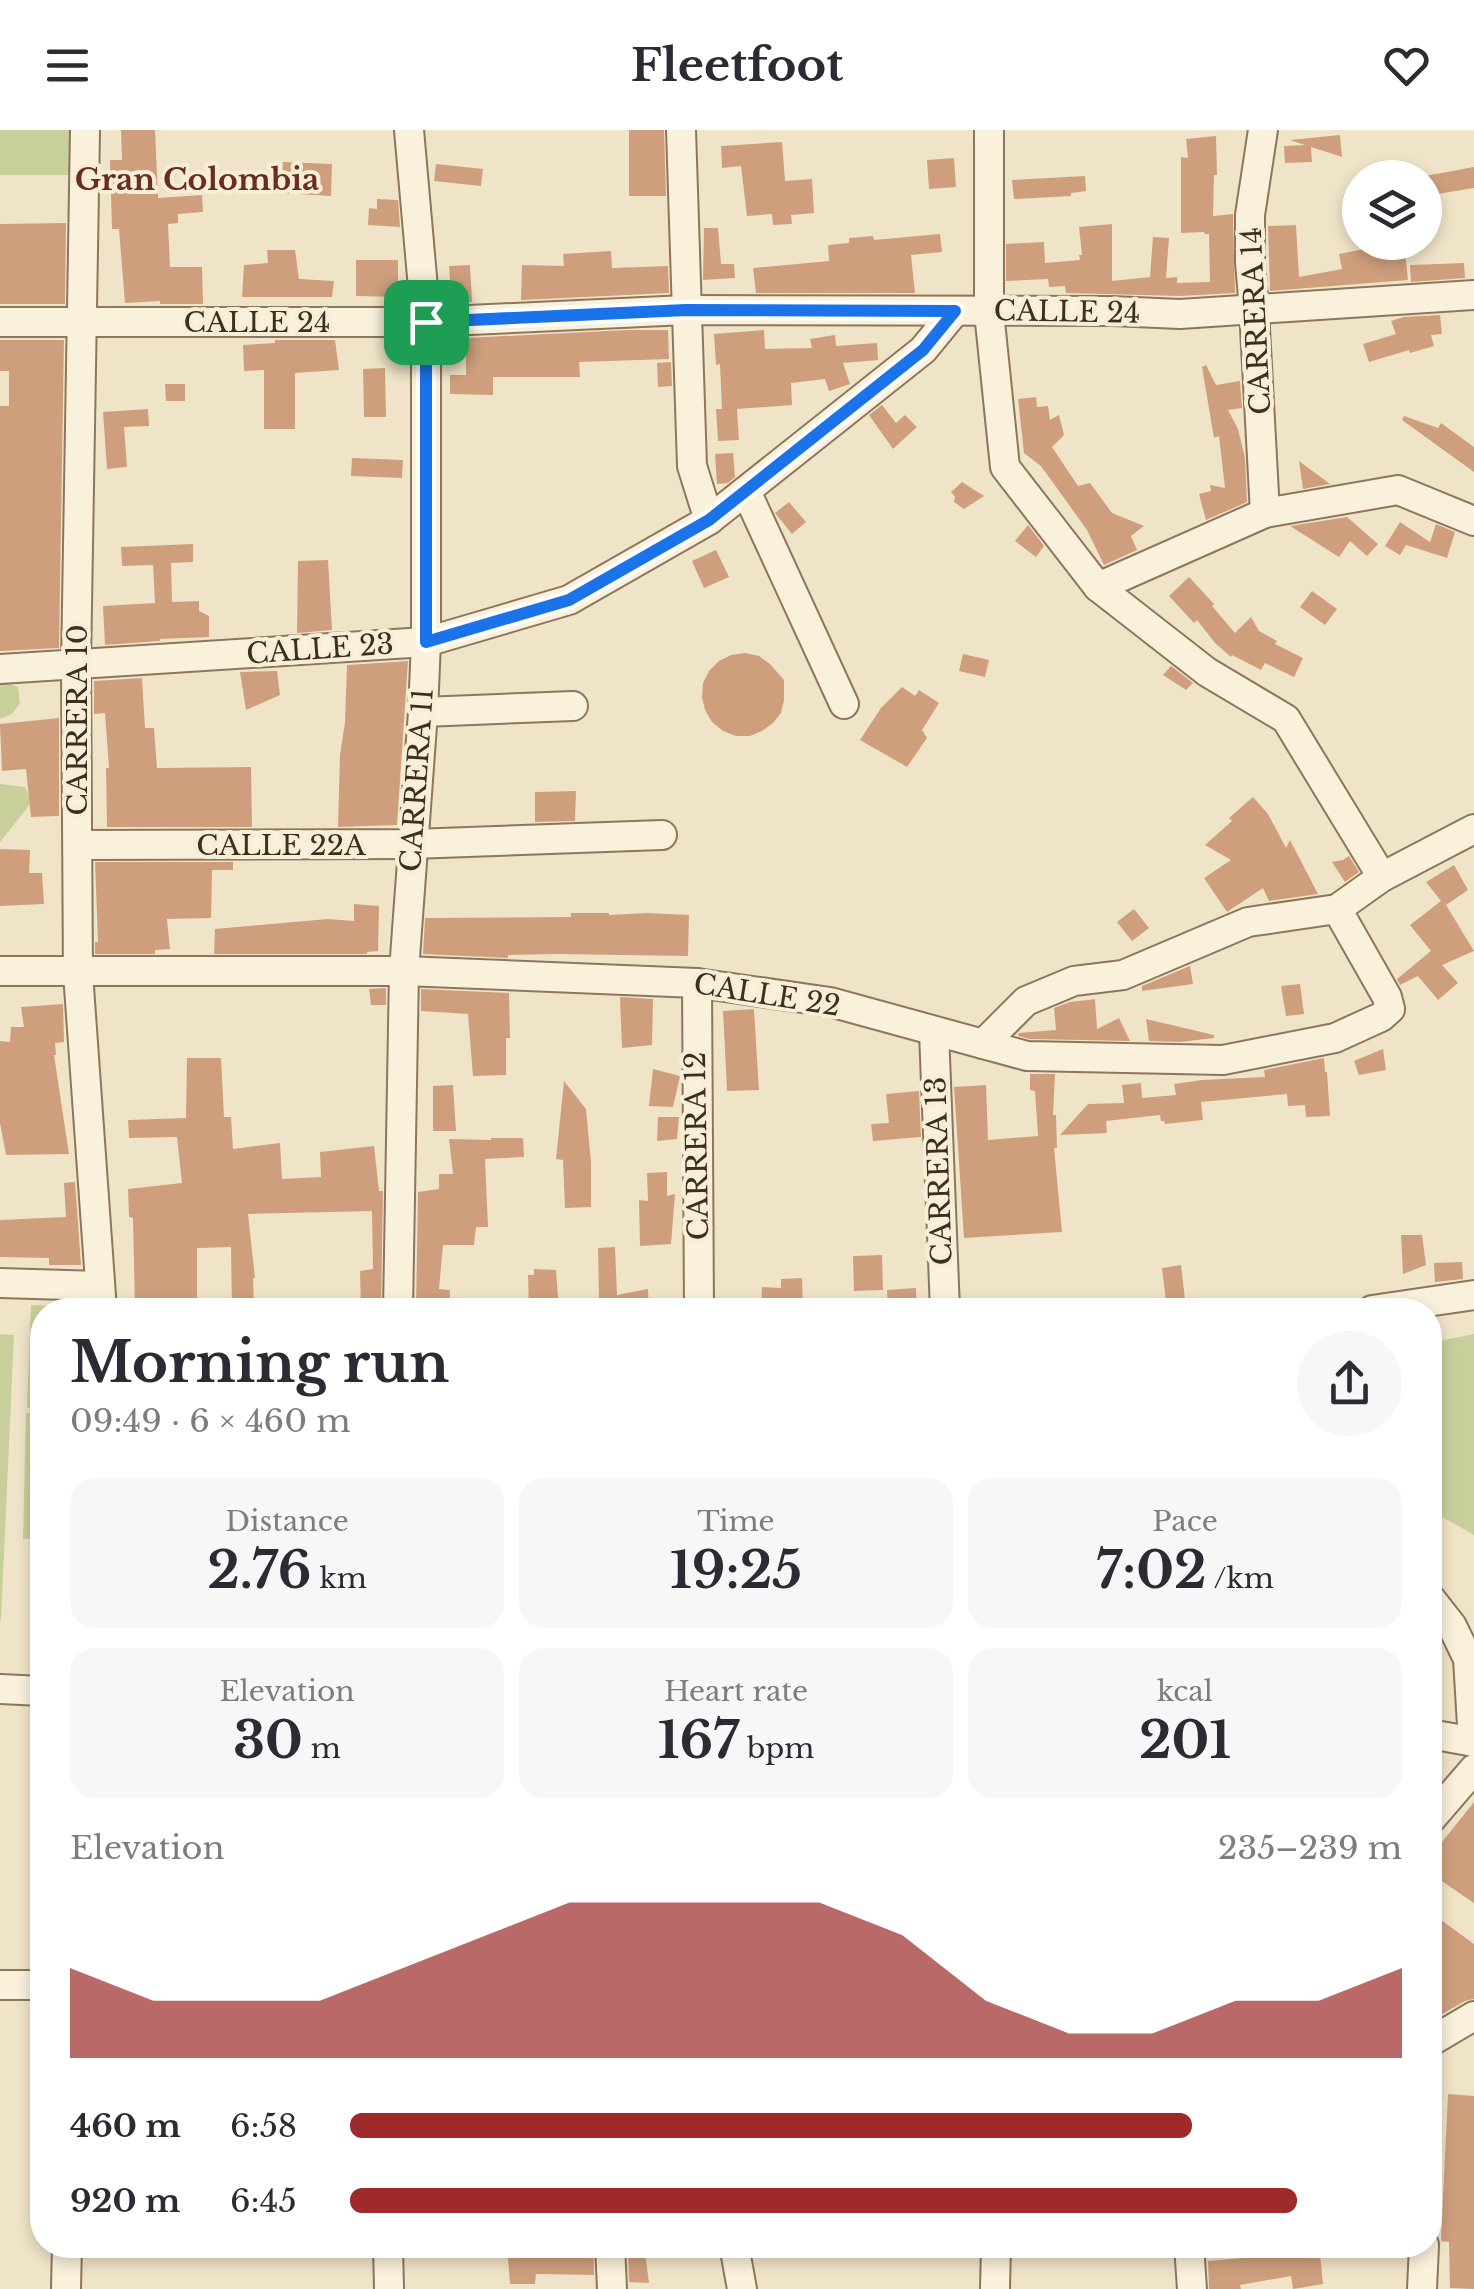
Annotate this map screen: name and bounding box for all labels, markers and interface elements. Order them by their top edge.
text: Fleetfoot [631,37,843,93]
icon: menu [40,38,95,93]
icon: heart [1379,38,1434,93]
map controls [1342,160,1442,260]
button: layers [1342,160,1442,260]
district label: Gran Colombia [75,161,319,198]
street label: CARRERA 14 [1234,226,1278,416]
pin [384,280,469,365]
street label: CALLE 24 [993,293,1141,331]
icon: arrive [399,295,454,350]
street label: CALLE 24 [184,305,330,340]
street label: CARRERA 10 [60,624,95,816]
street label: CALLE 23 [245,626,395,672]
street label: CARRERA 11 [393,687,441,873]
street label: CALLE 22A [196,828,366,863]
street label: CALLE 22 [691,966,843,1024]
street label: CARRERA 12 [678,1051,716,1241]
street label: CARRERA 13 [918,1076,960,1266]
text: Morning run [70,1329,449,1397]
button: share [1297,1331,1402,1436]
text: 09:49 · 6 × 460 m [70,1401,351,1441]
text: Distance [225,1504,349,1539]
text: Time [697,1504,775,1539]
text: Pace [1152,1504,1218,1539]
text: 2.76 [207,1539,312,1602]
text: 19:25 [670,1539,802,1602]
text: 7:02 [1096,1539,1207,1602]
text: km [312,1561,367,1596]
text: /km [1207,1561,1274,1596]
text: Elevation [219,1674,355,1709]
text: Heart rate [664,1674,808,1709]
text: kcal [1157,1674,1213,1709]
text: 30 [233,1709,303,1772]
text: 167 [658,1709,739,1772]
text: 201 [1139,1709,1231,1772]
text: m [303,1731,341,1766]
text: bpm [739,1731,814,1766]
text: Elevation [70,1828,224,1868]
text: 235–239 m [1218,1828,1402,1868]
text: 460 m [70,2106,181,2146]
text: 6:58 [230,2106,297,2146]
text: 920 m [70,2181,180,2221]
text: 6:45 [230,2181,297,2221]

